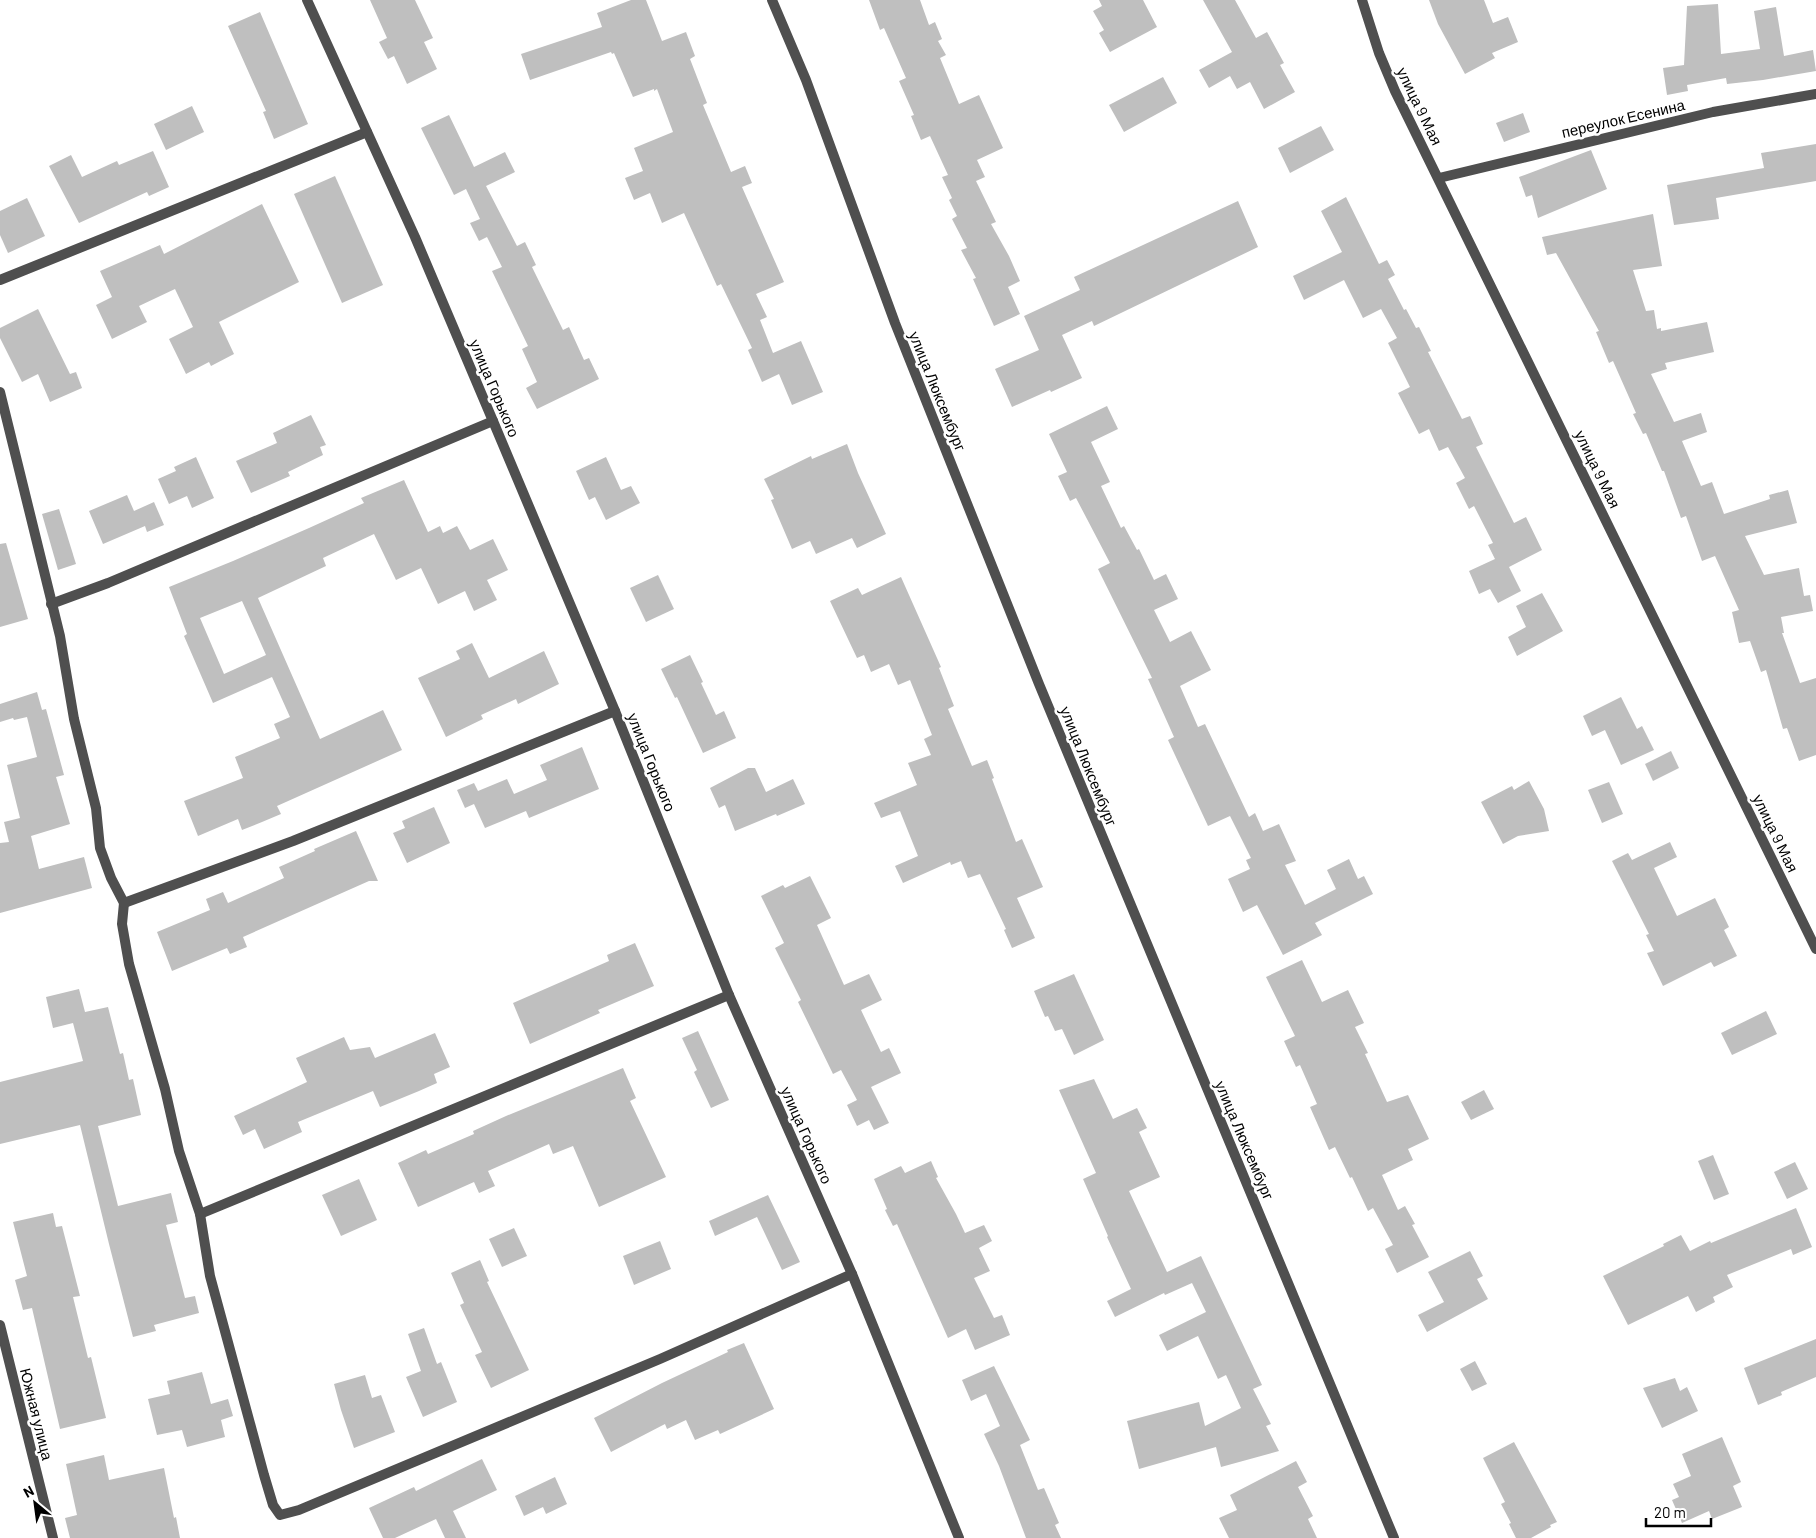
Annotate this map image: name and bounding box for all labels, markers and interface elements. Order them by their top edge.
street label: улица 9 Мая [1393,64,1447,148]
street label: переулок Есенина [1560,95,1687,141]
street label: улица Люксембург [906,329,970,454]
street label: улица Горького [466,336,524,440]
street label: улица 9 Мая [1571,427,1625,511]
street label: улица Люксембург [1057,704,1121,829]
street label: улица Горького [624,710,680,814]
street label: улица 9 Мая [1749,791,1803,875]
street label: улица Люксембург [1212,1078,1278,1203]
street label: улица Горького [778,1084,836,1186]
street label: Южная улица [17,1366,57,1462]
north arrow [10,1478,60,1528]
text: N [20,1482,37,1501]
scale bar [1646,1496,1711,1528]
text: 20 m [1654,1503,1686,1521]

